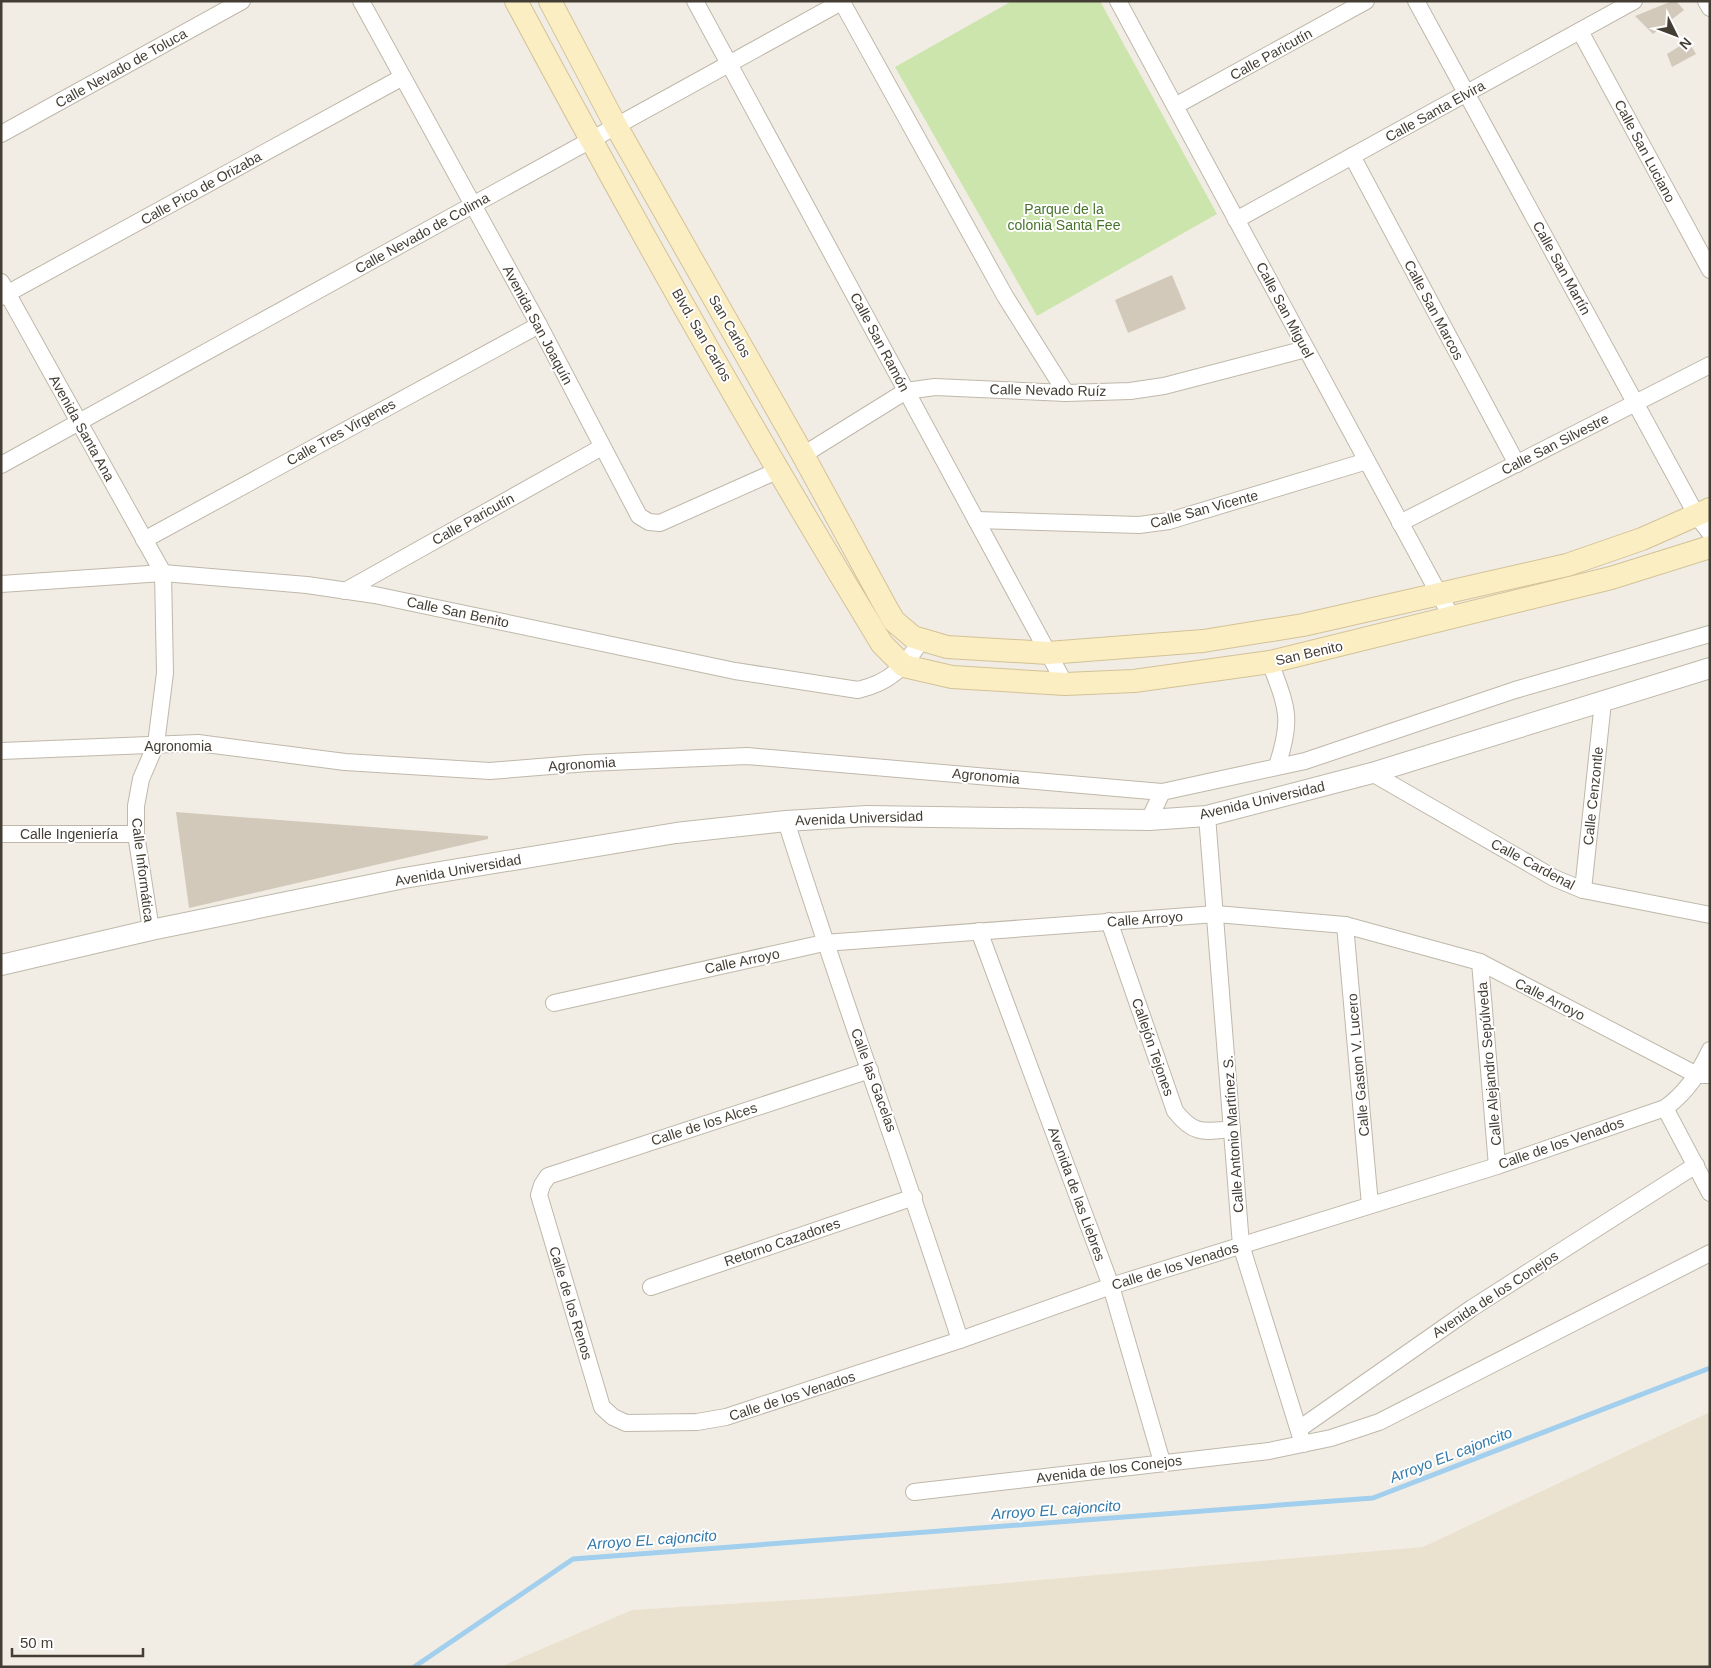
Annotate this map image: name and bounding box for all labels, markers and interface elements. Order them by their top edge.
north arrow [1651,10,1701,60]
street label: Calle Nevado de Toluca [53,25,190,111]
street label: Calle Paricutín [1227,25,1315,83]
text: N [1676,35,1695,53]
street label: Calle Santa Elvira [1382,77,1488,145]
street label: Calle San Luciano [1611,97,1679,205]
street label: Calle Pico de Orizaba [138,148,264,228]
street label: Calle Nevado de Colima [352,189,492,277]
park label: Parque de la colonia Santa Fee [1008,201,1121,233]
street label: Calle San Martín [1530,219,1594,317]
street label: Calle San Marcos [1401,257,1467,363]
street label: Calle San Miguel [1253,260,1317,360]
street label: Avenida San Joaquín [500,263,576,387]
street label: Blvd. San Carlos [669,286,735,384]
street label: Calle San Ramón [847,290,913,394]
street label: San Carlos [706,292,754,360]
street label: Avenida Santa Ana [46,372,118,484]
street label: Calle Nevado Ruíz [990,381,1106,399]
street label: Calle Tres Virgenes [284,395,398,469]
street label: Calle San Silvestre [1499,410,1612,478]
street label: Calle San Vicente [1148,487,1260,531]
street label: Calle Paricutín [429,490,517,548]
street label: Calle San Benito [405,593,511,631]
street label: San Benito [1274,637,1344,668]
street label: Agronomia [144,738,212,754]
street label: Calle Cenzontle [1580,746,1606,846]
street label: Agronomia [548,754,617,774]
street label: Agronomia [952,765,1021,787]
street label: Avenida Universidad [1198,778,1326,822]
street label: Avenida Universidad [795,808,923,828]
street label: Calle Informática [129,817,157,923]
street label: Calle Ingeniería [20,826,118,842]
street label: Calle Cardenal [1488,835,1578,893]
street label: Avenida Universidad [394,851,522,889]
street label: Calle Arroyo [1106,908,1184,930]
street label: Calle Arroyo [703,945,781,977]
street label: Calle Arroyo [1512,975,1588,1024]
street label: Calle Alejandro Sepúlveda [1474,981,1504,1147]
street label: Calle Gaston V. Lucero [1344,993,1372,1137]
street label: Callejón Tejones [1129,996,1177,1098]
street label: Calle las Gacelas [848,1026,900,1134]
street label: Calle Antonio Martínez S. [1220,1055,1246,1213]
street label: Calle de los Alces [649,1099,759,1149]
street label: Calle de los Venados [1496,1114,1626,1172]
street label: Avenida de las Liebres [1045,1125,1109,1263]
street label: Retorno Cazadores [722,1215,842,1269]
street label: Calle de los Venados [1110,1239,1240,1293]
street label: Calle de los Renos [546,1244,596,1362]
street label: Avenida de los Conejos [1429,1247,1561,1341]
street label: Calle de los Venados [727,1368,857,1424]
water label: Arroyo EL cajoncito [1386,1423,1514,1486]
street label: Avenida de los Conejos [1035,1452,1183,1486]
water label: Arroyo EL cajoncito [990,1496,1121,1523]
water label: Arroyo EL cajoncito [586,1526,717,1553]
scale bar [12,1626,144,1658]
text: 50 m [20,1634,53,1651]

